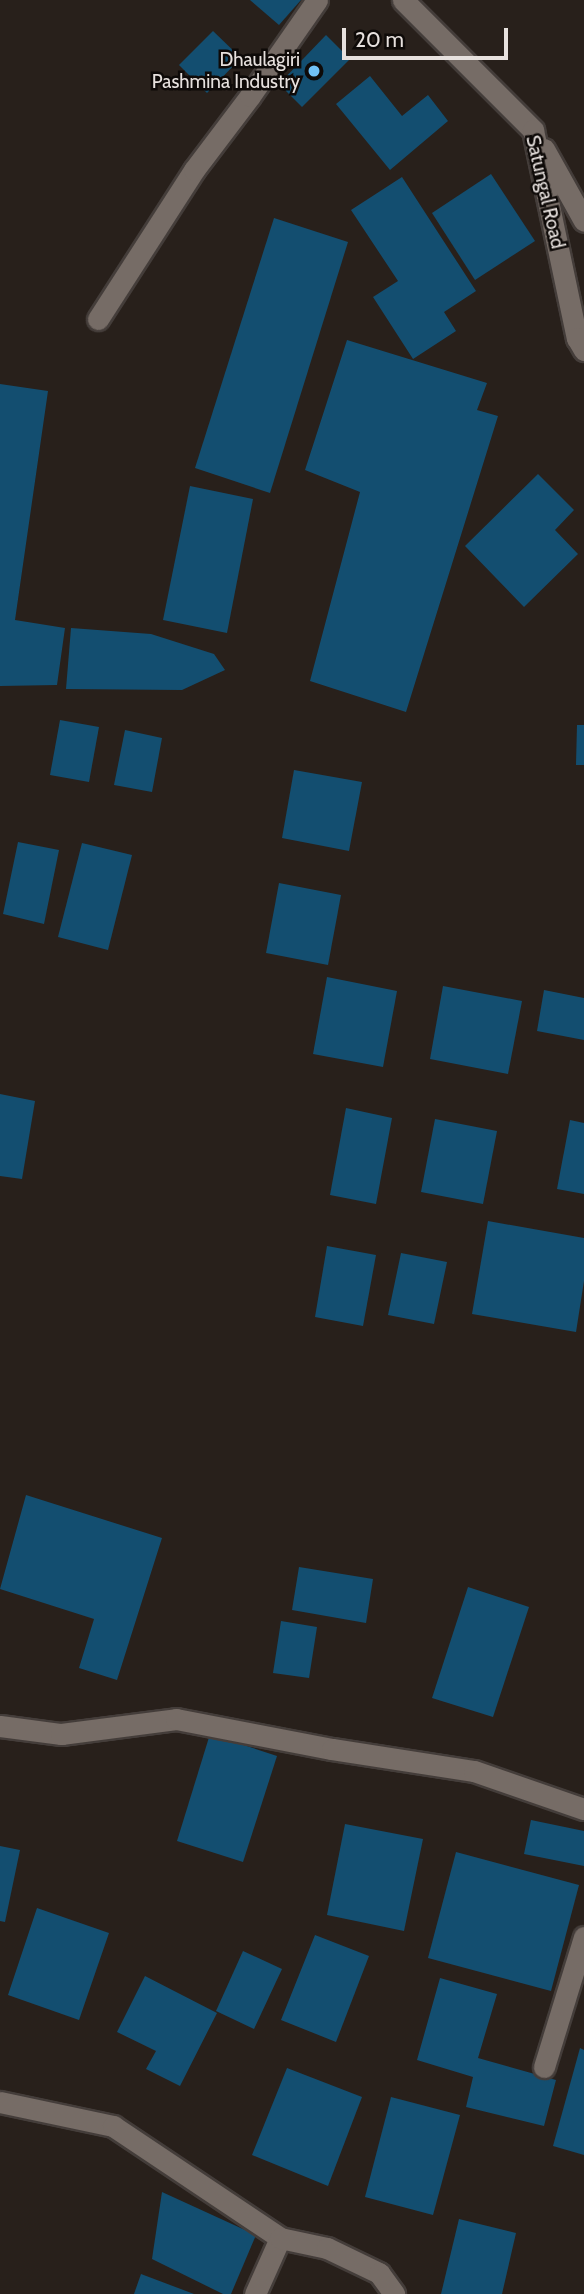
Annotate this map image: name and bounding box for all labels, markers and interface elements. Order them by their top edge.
scale bar [346,14,512,58]
text: 20 m [355,27,404,52]
place label: Dhaulagiri Pashmina Industry [152,49,300,93]
marker: Dhaulagiri Pashmina Industry [306,63,322,79]
street label: Satungal Road [521,133,569,251]

